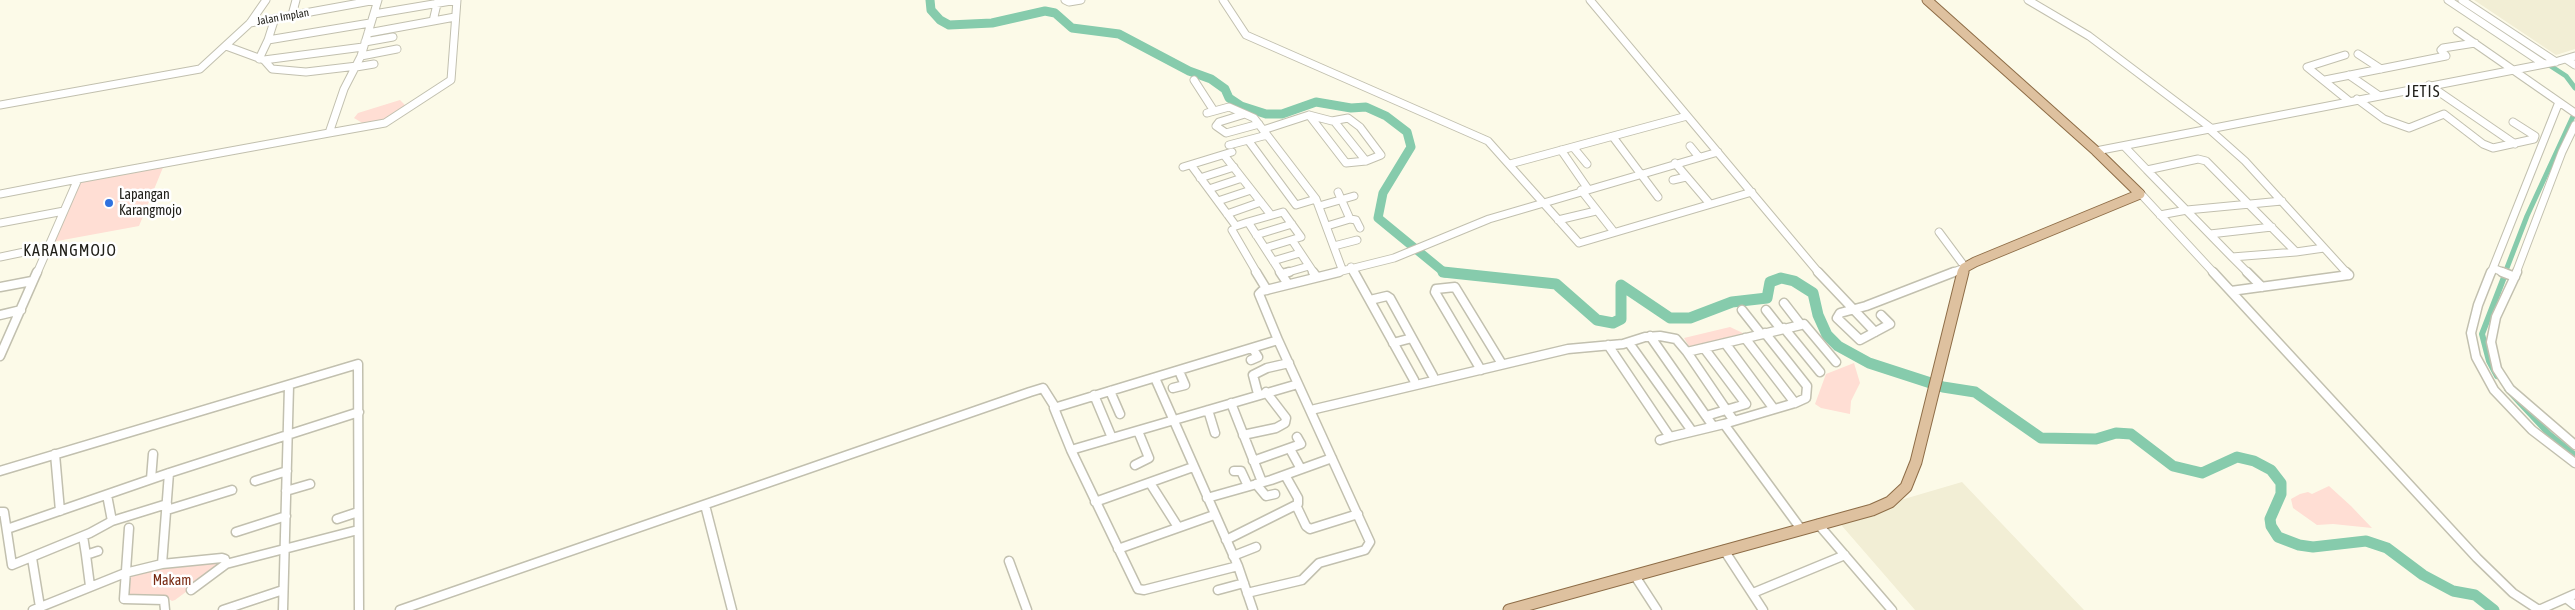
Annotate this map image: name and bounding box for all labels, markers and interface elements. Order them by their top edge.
street label: Jalan Implan [256,6,310,28]
district label: JETIS [2405,82,2441,102]
place label: Lapangan Karangmojo [119,187,182,220]
marker: Lapangan Karangmojo [103,197,115,209]
district label: KARANGMOJO [22,241,118,261]
park label: Makam [153,573,191,589]

